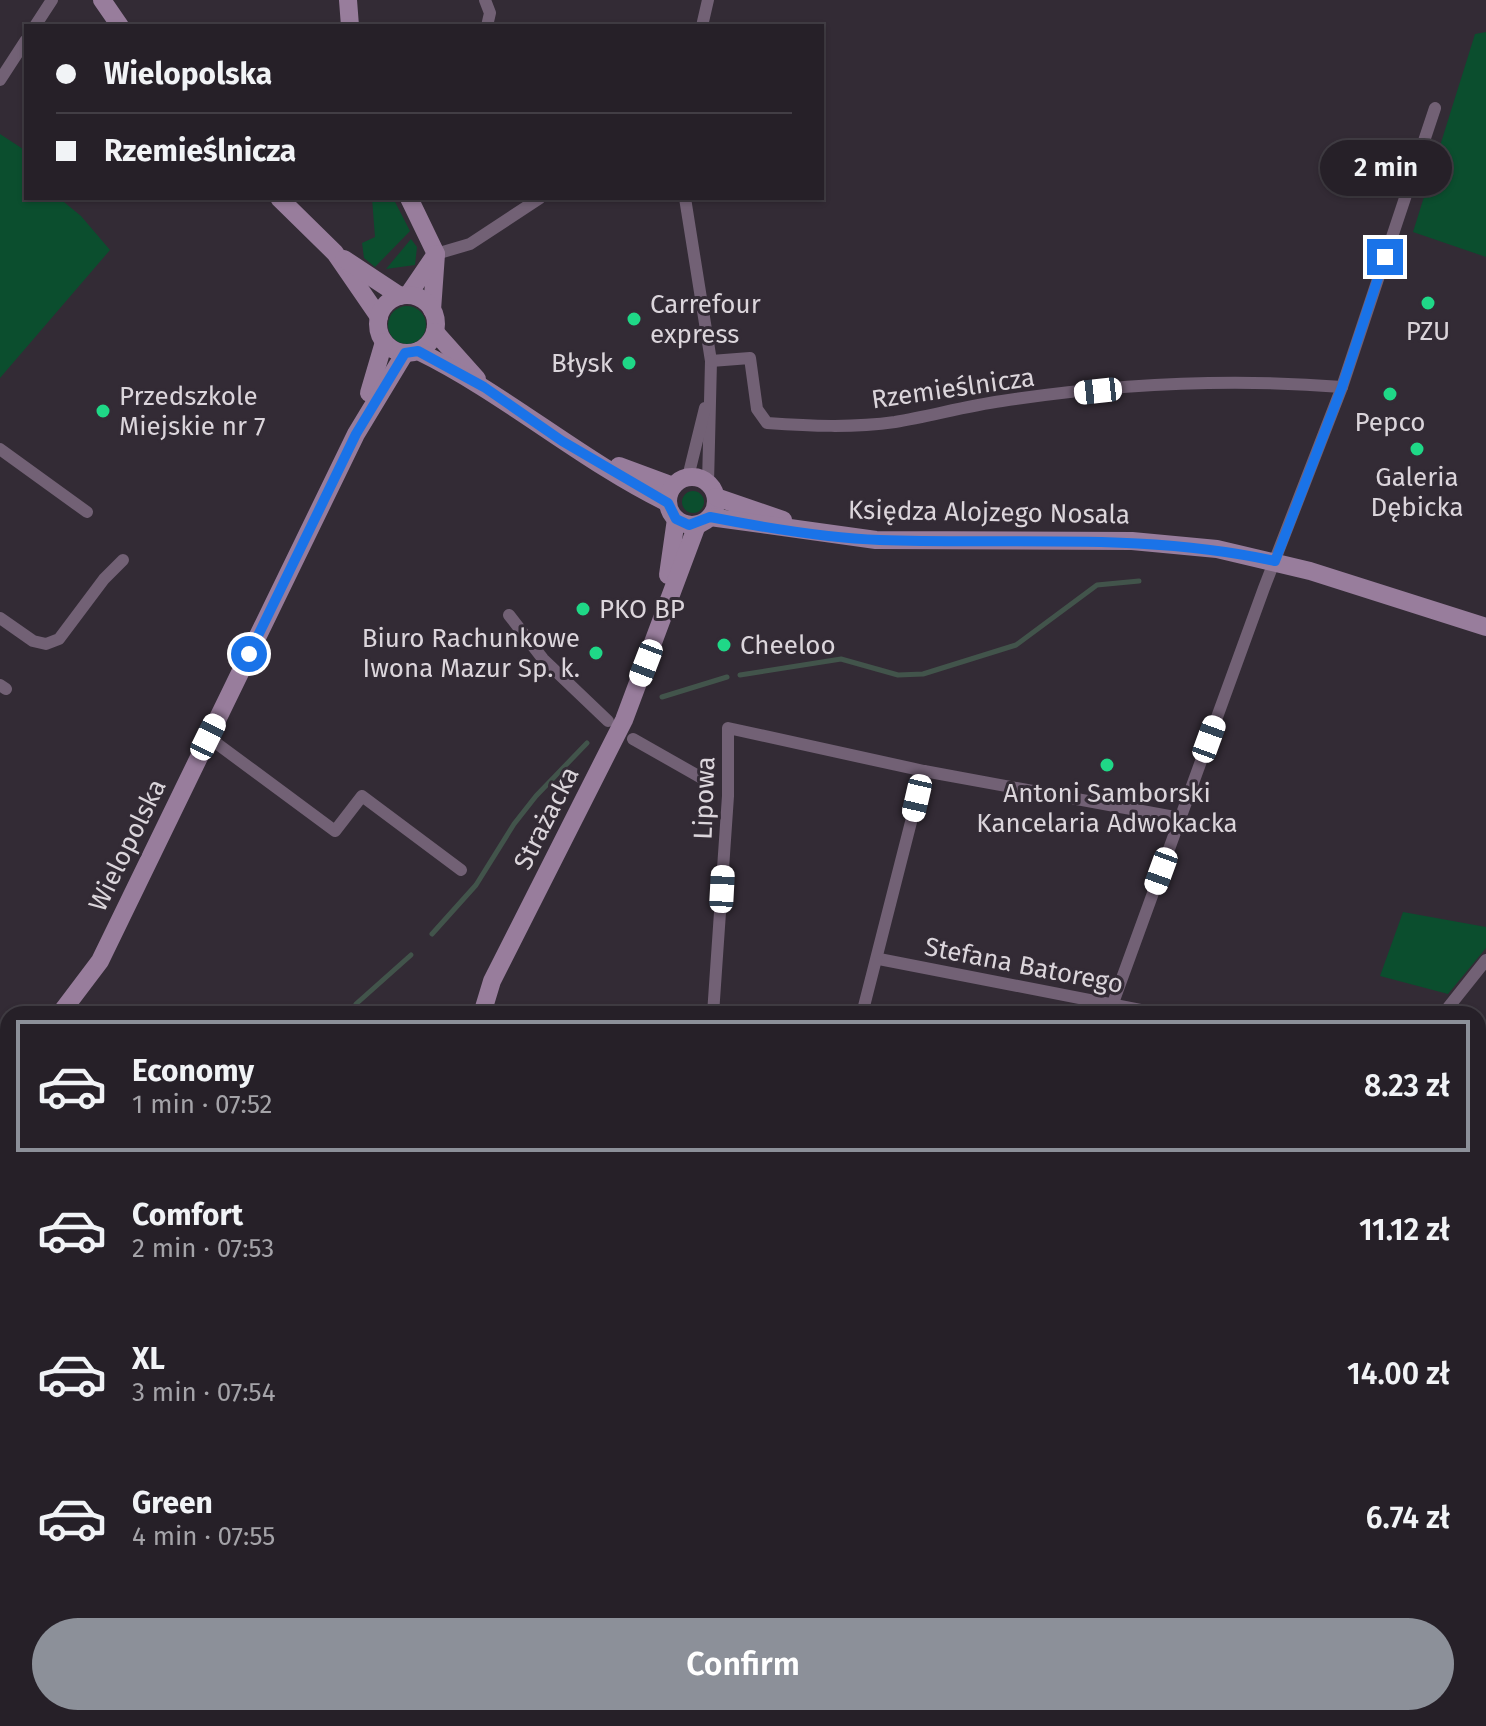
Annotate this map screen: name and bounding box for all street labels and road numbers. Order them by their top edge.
street label: Rzemieślnicza [869,362,1037,415]
street label: Księdza Alojzego Nosala [848,495,1130,530]
street label: Lipowa [688,756,721,840]
street label: Strażacka [507,762,586,875]
street label: Wielopolska [82,774,173,916]
street label: Stefana Batorego [922,931,1126,1000]

